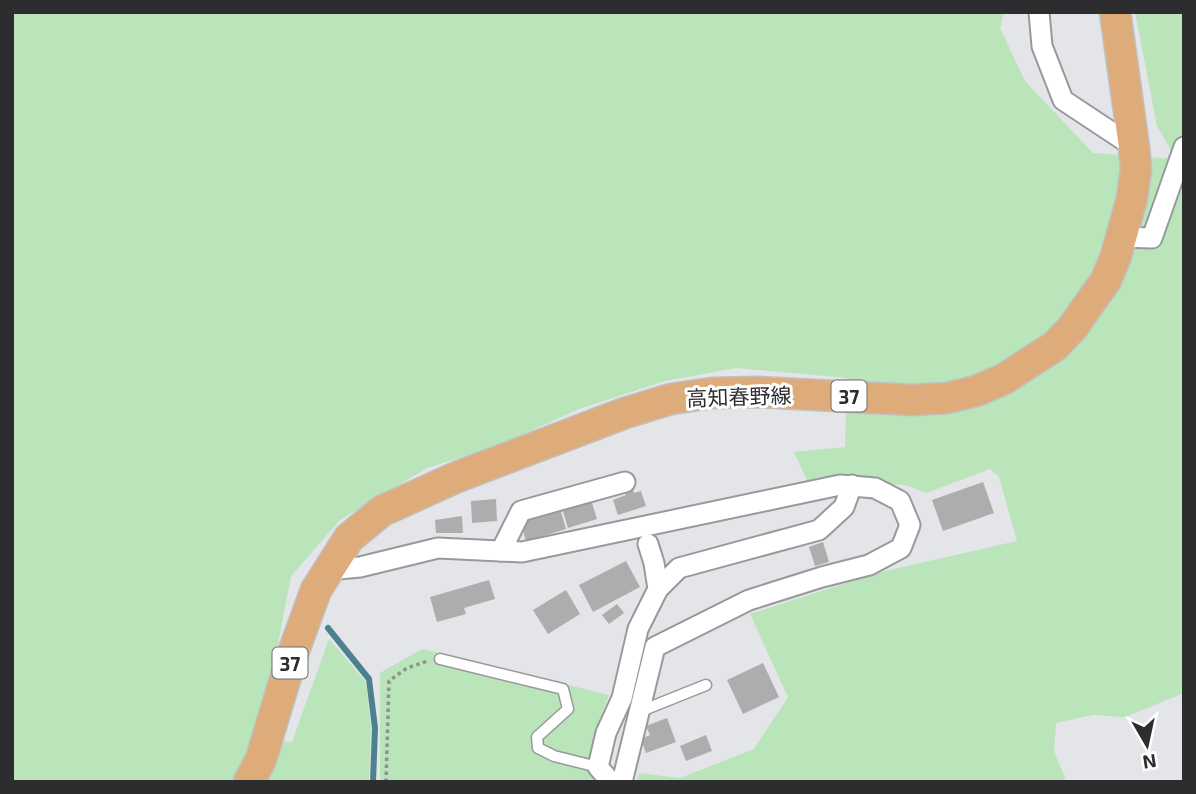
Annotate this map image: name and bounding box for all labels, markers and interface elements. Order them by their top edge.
road number: 37 [832,380,866,412]
street label: 高知春野線 [686,382,792,410]
road number: 37 [272,648,308,678]
north arrow [1112,710,1182,780]
text: N [1141,750,1158,775]

